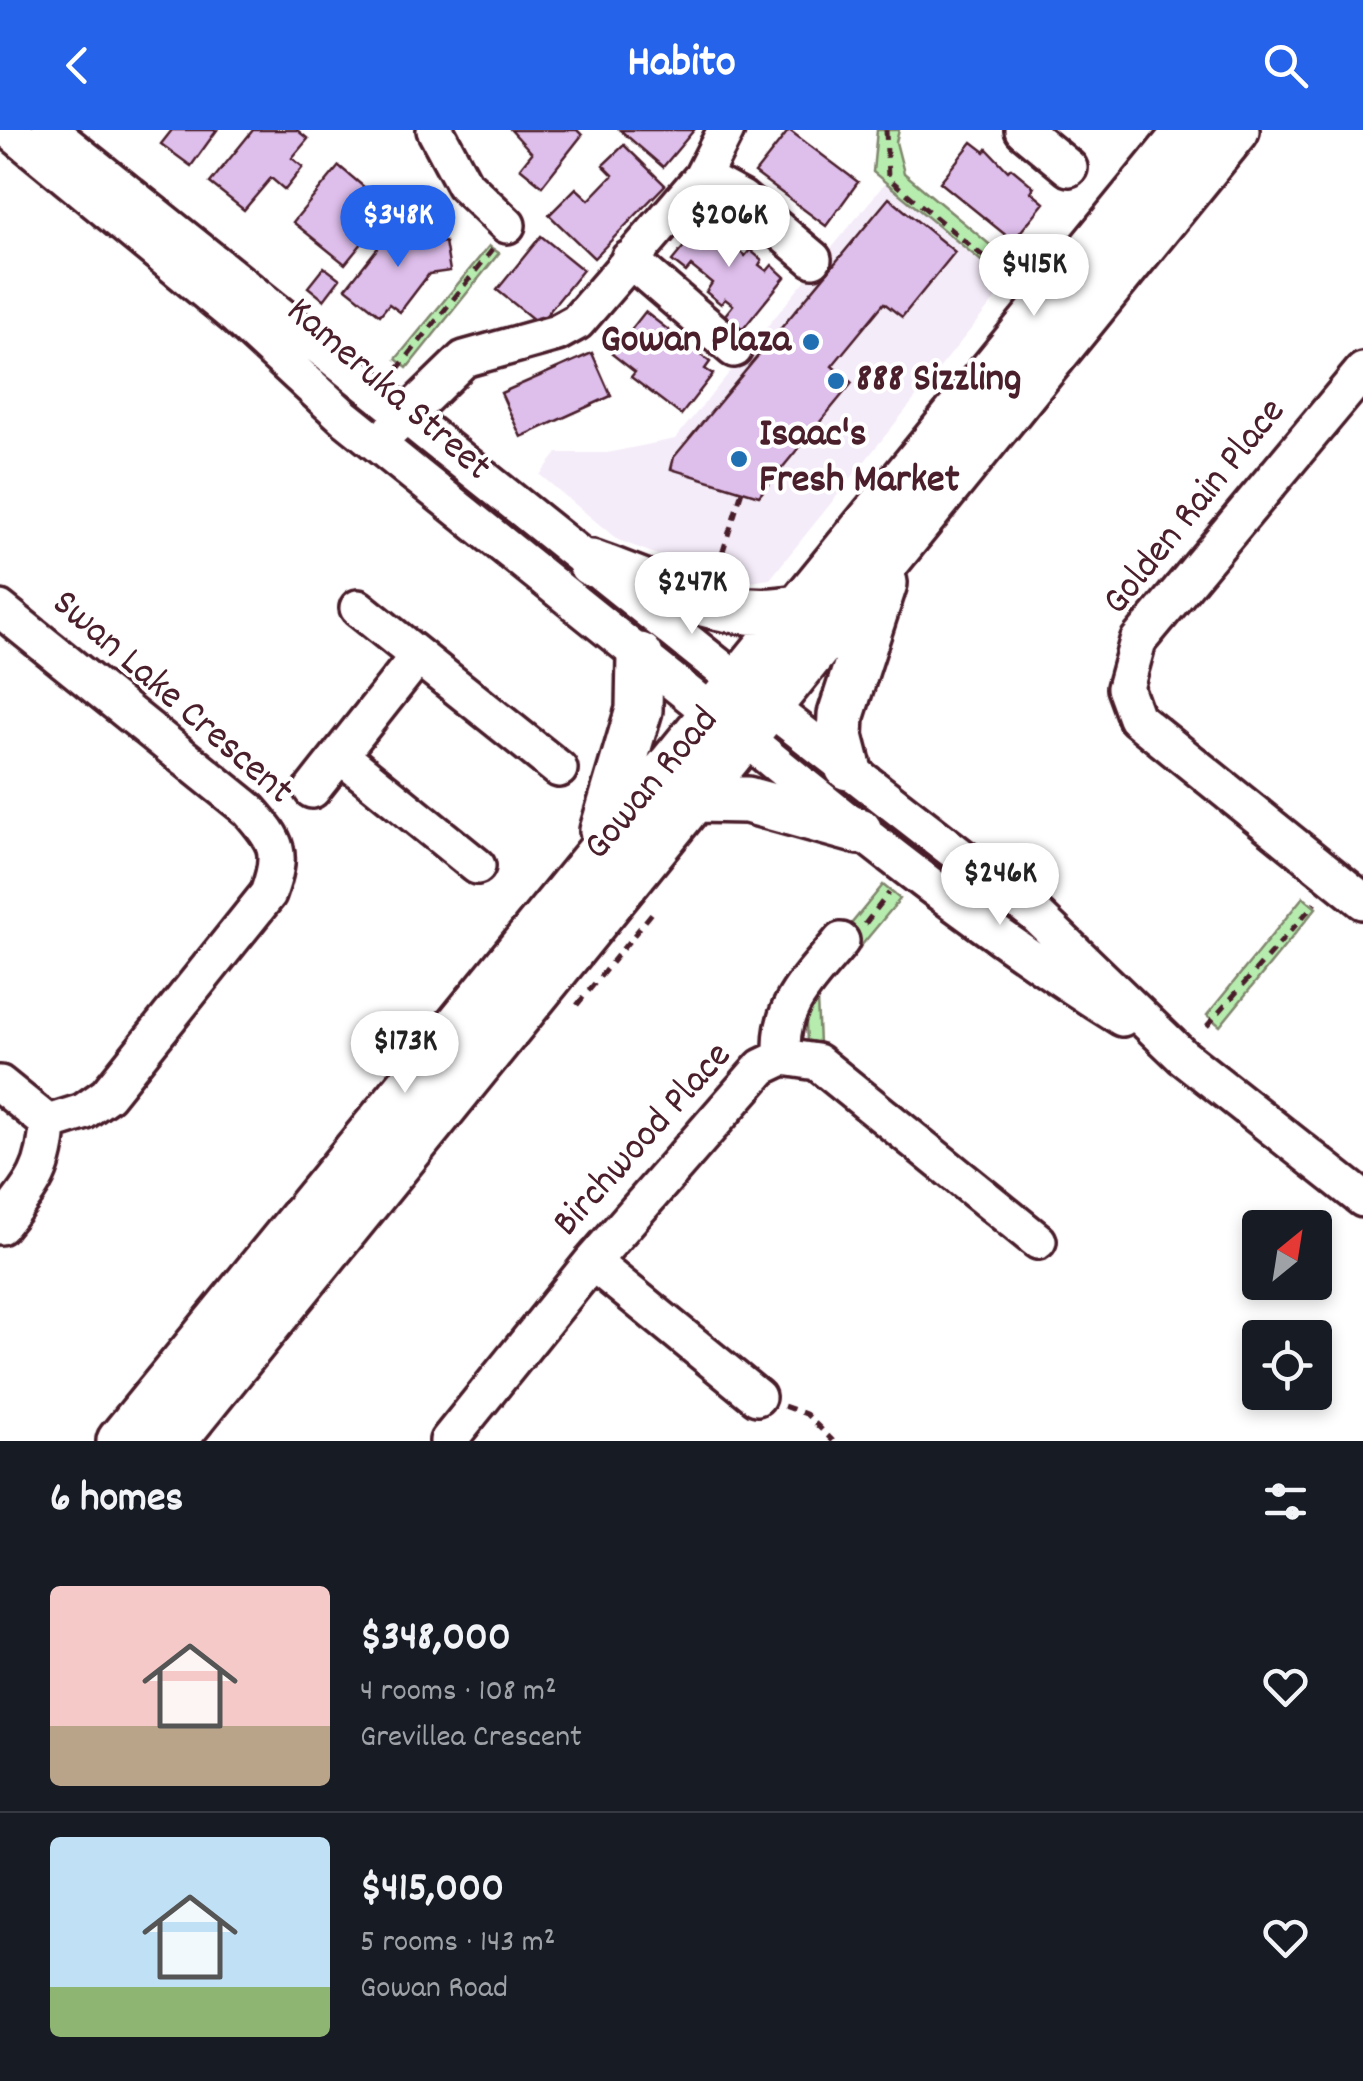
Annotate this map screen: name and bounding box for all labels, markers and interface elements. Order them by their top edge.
text: Habito [627,33,736,97]
icon: back [50,38,105,93]
icon: search [1258,38,1313,93]
pin: $348K [328,185,468,270]
pin: $206K [659,185,799,270]
text: $348K [362,194,434,240]
text: $206K [690,194,768,240]
pin: $415K [964,234,1104,319]
text: $415K [1001,243,1067,289]
street label: Kameruka Street [272,286,502,496]
place label: Gowan Plaza [600,314,792,371]
marker: Gowan Plaza [800,331,822,353]
place label: 888 Sizzling [856,353,1021,410]
marker: 888 Sizzling [825,370,847,392]
street label: Golden Rain Place [1091,387,1301,629]
place label: Isaac's Fresh Market [759,408,960,511]
marker: Isaac's Fresh Market [728,448,750,470]
pin: $247K [622,552,762,637]
text: $247K [657,561,727,607]
street label: Swan Lake Crescent [38,578,304,820]
street label: Gowan Road [572,696,734,874]
pin: $246K [930,843,1070,928]
text: $246K [963,852,1037,898]
pin: $173K [335,1011,475,1096]
text: $173K [373,1020,437,1066]
street label: Birchwood Place [541,1031,747,1251]
north arrow [1242,1210,1332,1300]
map controls [1242,1210,1332,1410]
button: locate [1242,1320,1332,1410]
text: 6 homes [50,1471,183,1531]
icon: filters [1258,1474,1313,1529]
text: $348,000 [360,1610,511,1670]
icon: home [130,1626,250,1746]
icon: heart [1258,1659,1313,1714]
text: 4 rooms · 108 m² [360,1670,557,1716]
text: Grevillea Crescent [360,1716,582,1762]
text: $415,000 [360,1861,504,1921]
icon: home [130,1877,250,1997]
icon: heart [1258,1910,1313,1965]
text: 5 rooms · 143 m² [360,1921,555,1967]
text: Gowan Road [360,1967,508,2013]

